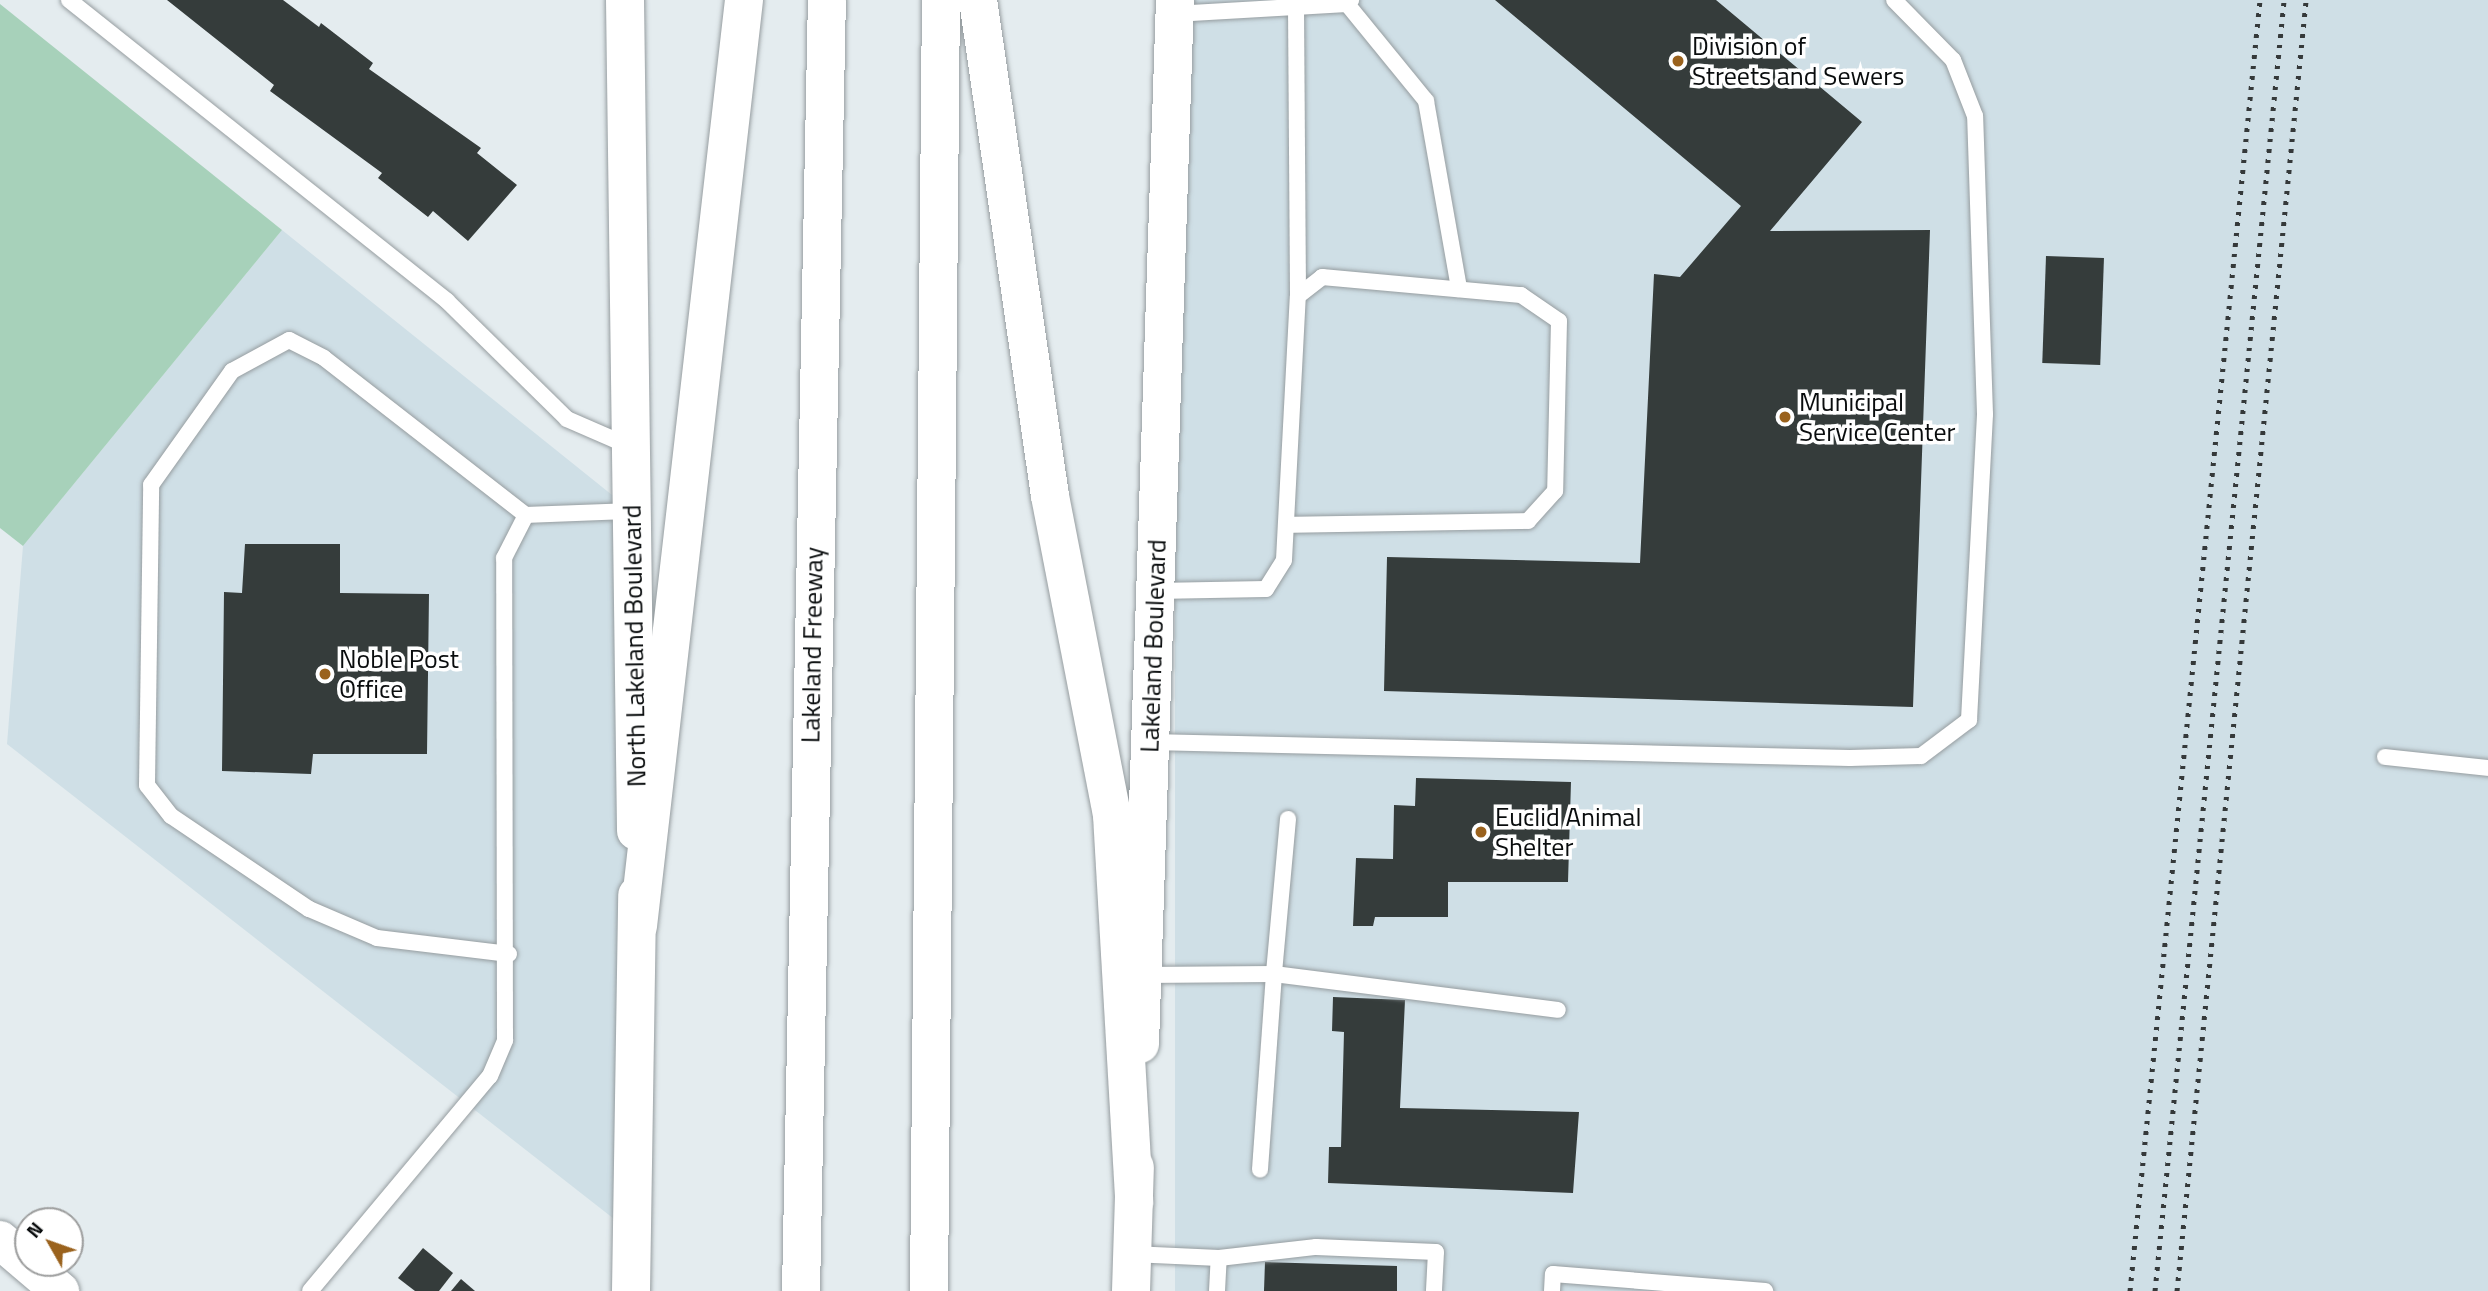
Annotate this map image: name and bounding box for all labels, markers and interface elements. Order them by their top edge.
place label: Division of Streets and Sewers [1692,30,1904,92]
marker: Division of Streets and Sewers [1670,53,1686,69]
place label: Municipal Service Center [1799,386,1956,448]
marker: Municipal Service Center [1777,409,1793,425]
street label: North Lakeland Boulevard [616,505,652,787]
street label: Lakeland Boulevard [1134,539,1172,753]
street label: Lakeland Freeway [795,547,829,743]
place label: Noble Post Office [339,643,459,704]
marker: Noble Post Office [317,666,333,682]
place label: Euclid Animal Shelter [1495,801,1641,862]
marker: Euclid Animal Shelter [1473,824,1489,840]
north arrow [14,1207,84,1277]
text: N [19,1215,49,1244]

